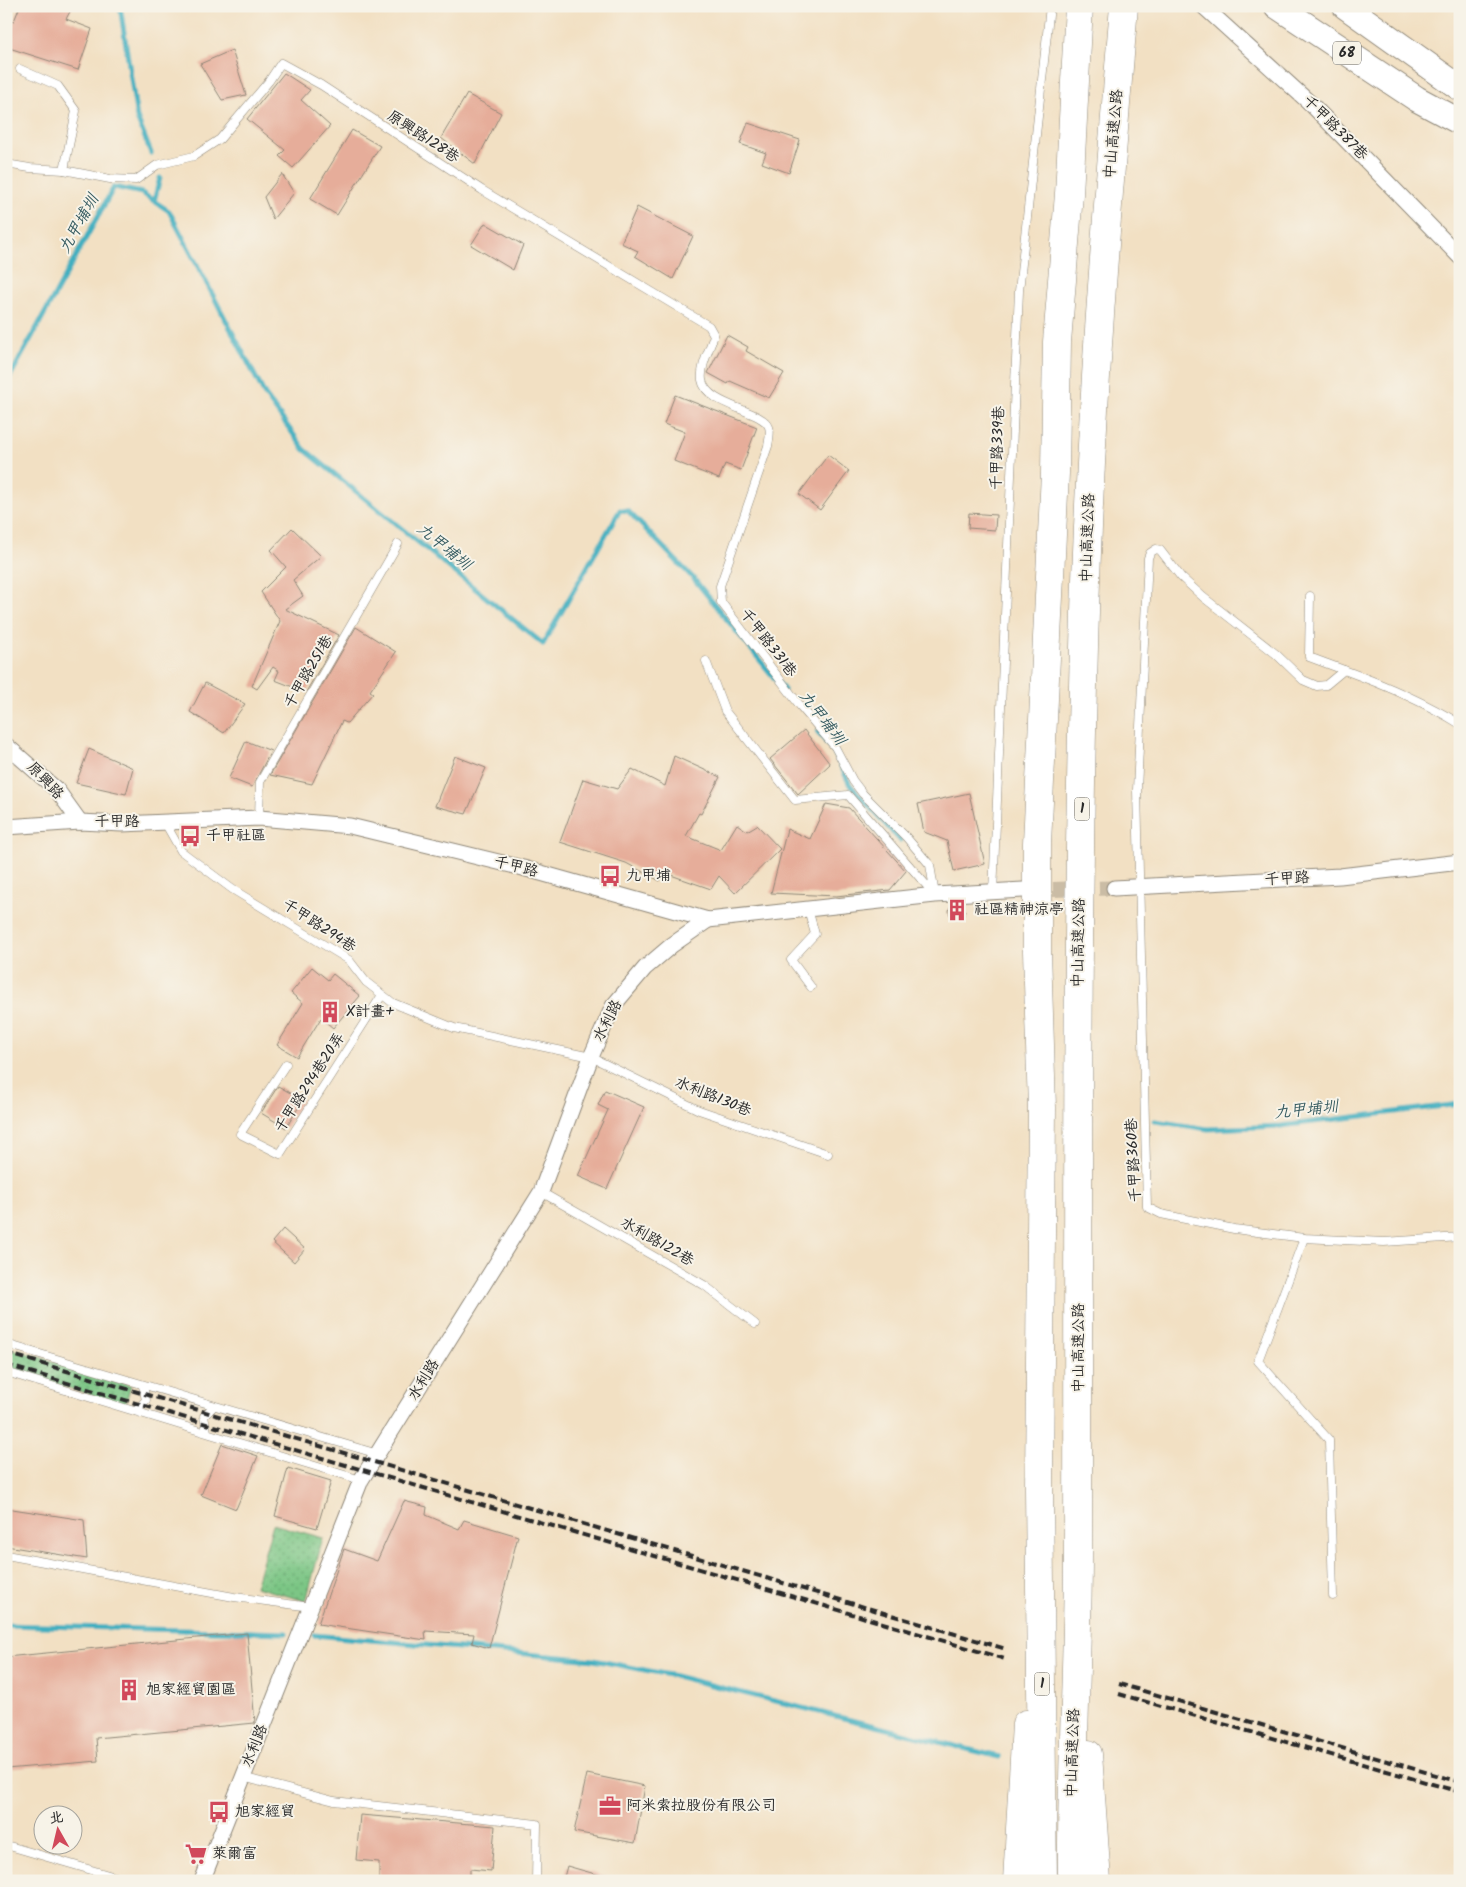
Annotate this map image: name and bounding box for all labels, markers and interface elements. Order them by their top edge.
road number: 68 [1333,42,1361,64]
street label: 中山高速公路 [1098,88,1130,180]
street label: 千甲路387巷 [1297,90,1373,166]
street label: 原興路128巷 [382,104,464,170]
water label: 九甲埔圳 [53,188,106,258]
street label: 千甲路339巷 [985,405,1011,491]
street label: 中山高速公路 [1074,493,1102,583]
water label: 九甲埔圳 [411,517,478,578]
street label: 千甲路331巷 [733,603,803,683]
street label: 千甲路251巷 [278,631,340,713]
water label: 九甲埔圳 [792,685,853,752]
street label: 原興路 [21,756,69,806]
road number: 1 [1074,798,1090,821]
street label: 千甲路 [94,810,140,834]
bus stop icon: 千甲社區 [177,823,203,849]
place label: 千甲社區 [206,824,266,848]
street label: 千甲路 [491,850,541,884]
bus stop icon: 九甲埔 [597,863,623,889]
place label: 九甲埔 [626,864,671,888]
street label: 千甲路 [1264,866,1310,892]
street label: 千甲路294巷 [277,893,361,959]
building icon: 社區精神涼亭 [944,897,970,923]
place label: 社區精神涼亭 [974,898,1064,922]
street label: 中山高速公路 [1066,898,1092,988]
street label: 水利路 [587,995,629,1047]
building icon: X計畫+ [317,999,343,1025]
place label: X計畫+ [346,1000,395,1024]
street label: 千甲路294巷20弄 [268,1028,352,1138]
street label: 水利路130巷 [671,1071,755,1123]
water label: 九甲埔圳 [1273,1094,1341,1126]
street label: 千甲路360巷 [1120,1117,1148,1203]
street label: 水利路122巷 [615,1211,699,1273]
street label: 中山高速公路 [1067,1303,1091,1393]
street label: 水利路 [402,1355,446,1405]
road number: 1 [1034,1672,1050,1696]
building icon: 旭家經貿園區 [116,1677,142,1703]
place label: 旭家經貿園區 [146,1678,236,1702]
street label: 中山高速公路 [1059,1708,1087,1798]
street label: 水利路 [235,1721,275,1771]
office icon: 阿米索拉股份有限公司 [597,1793,623,1819]
place label: 阿米索拉股份有限公司 [626,1794,776,1818]
bus stop icon: 旭家經貿 [206,1799,232,1825]
place label: 旭家經貿 [235,1800,295,1824]
north arrow [32,1804,82,1854]
text: 北 [48,1806,65,1830]
supermarket icon: 萊爾富 [183,1841,209,1867]
place label: 萊爾富 [212,1842,257,1866]

